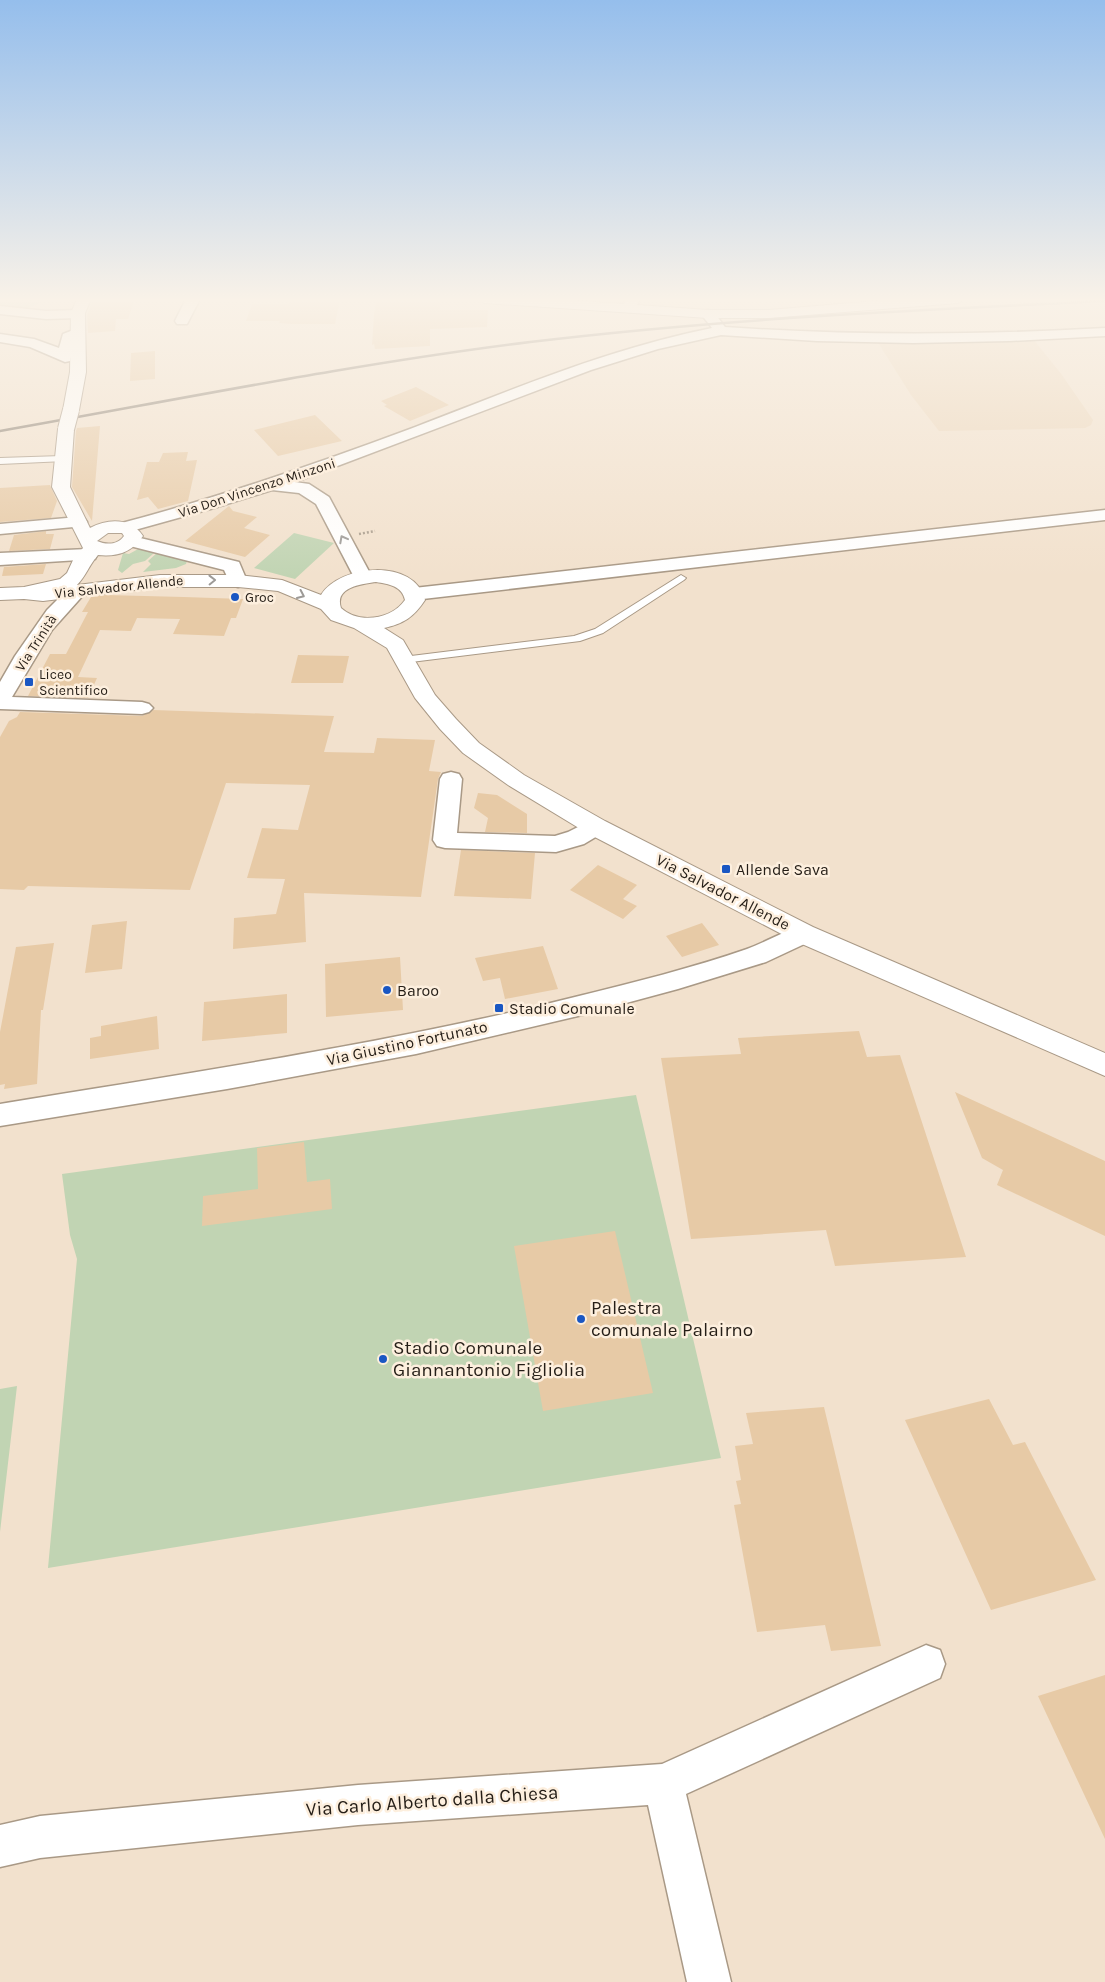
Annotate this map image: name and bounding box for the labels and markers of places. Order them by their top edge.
place label: Groc [245,589,274,606]
marker: Groc [229,591,241,603]
place label: Liceo Scientifico [39,666,108,699]
marker: Liceo Scientifico [23,676,35,688]
place label: Allende Sava [736,860,829,879]
marker: Allende Sava [720,863,732,875]
place label: Baroo [397,981,439,1000]
marker: Baroo [381,984,393,996]
place label: Stadio Comunale [509,999,635,1018]
marker: Stadio Comunale [493,1002,505,1014]
place label: Palestra comunale Palairno [591,1297,753,1341]
marker: Palestra comunale Palairno [575,1313,587,1325]
place label: Stadio Comunale Giannantonio Figliolia [393,1337,585,1381]
marker: Stadio Comunale Giannantonio Figliolia [377,1353,389,1365]

